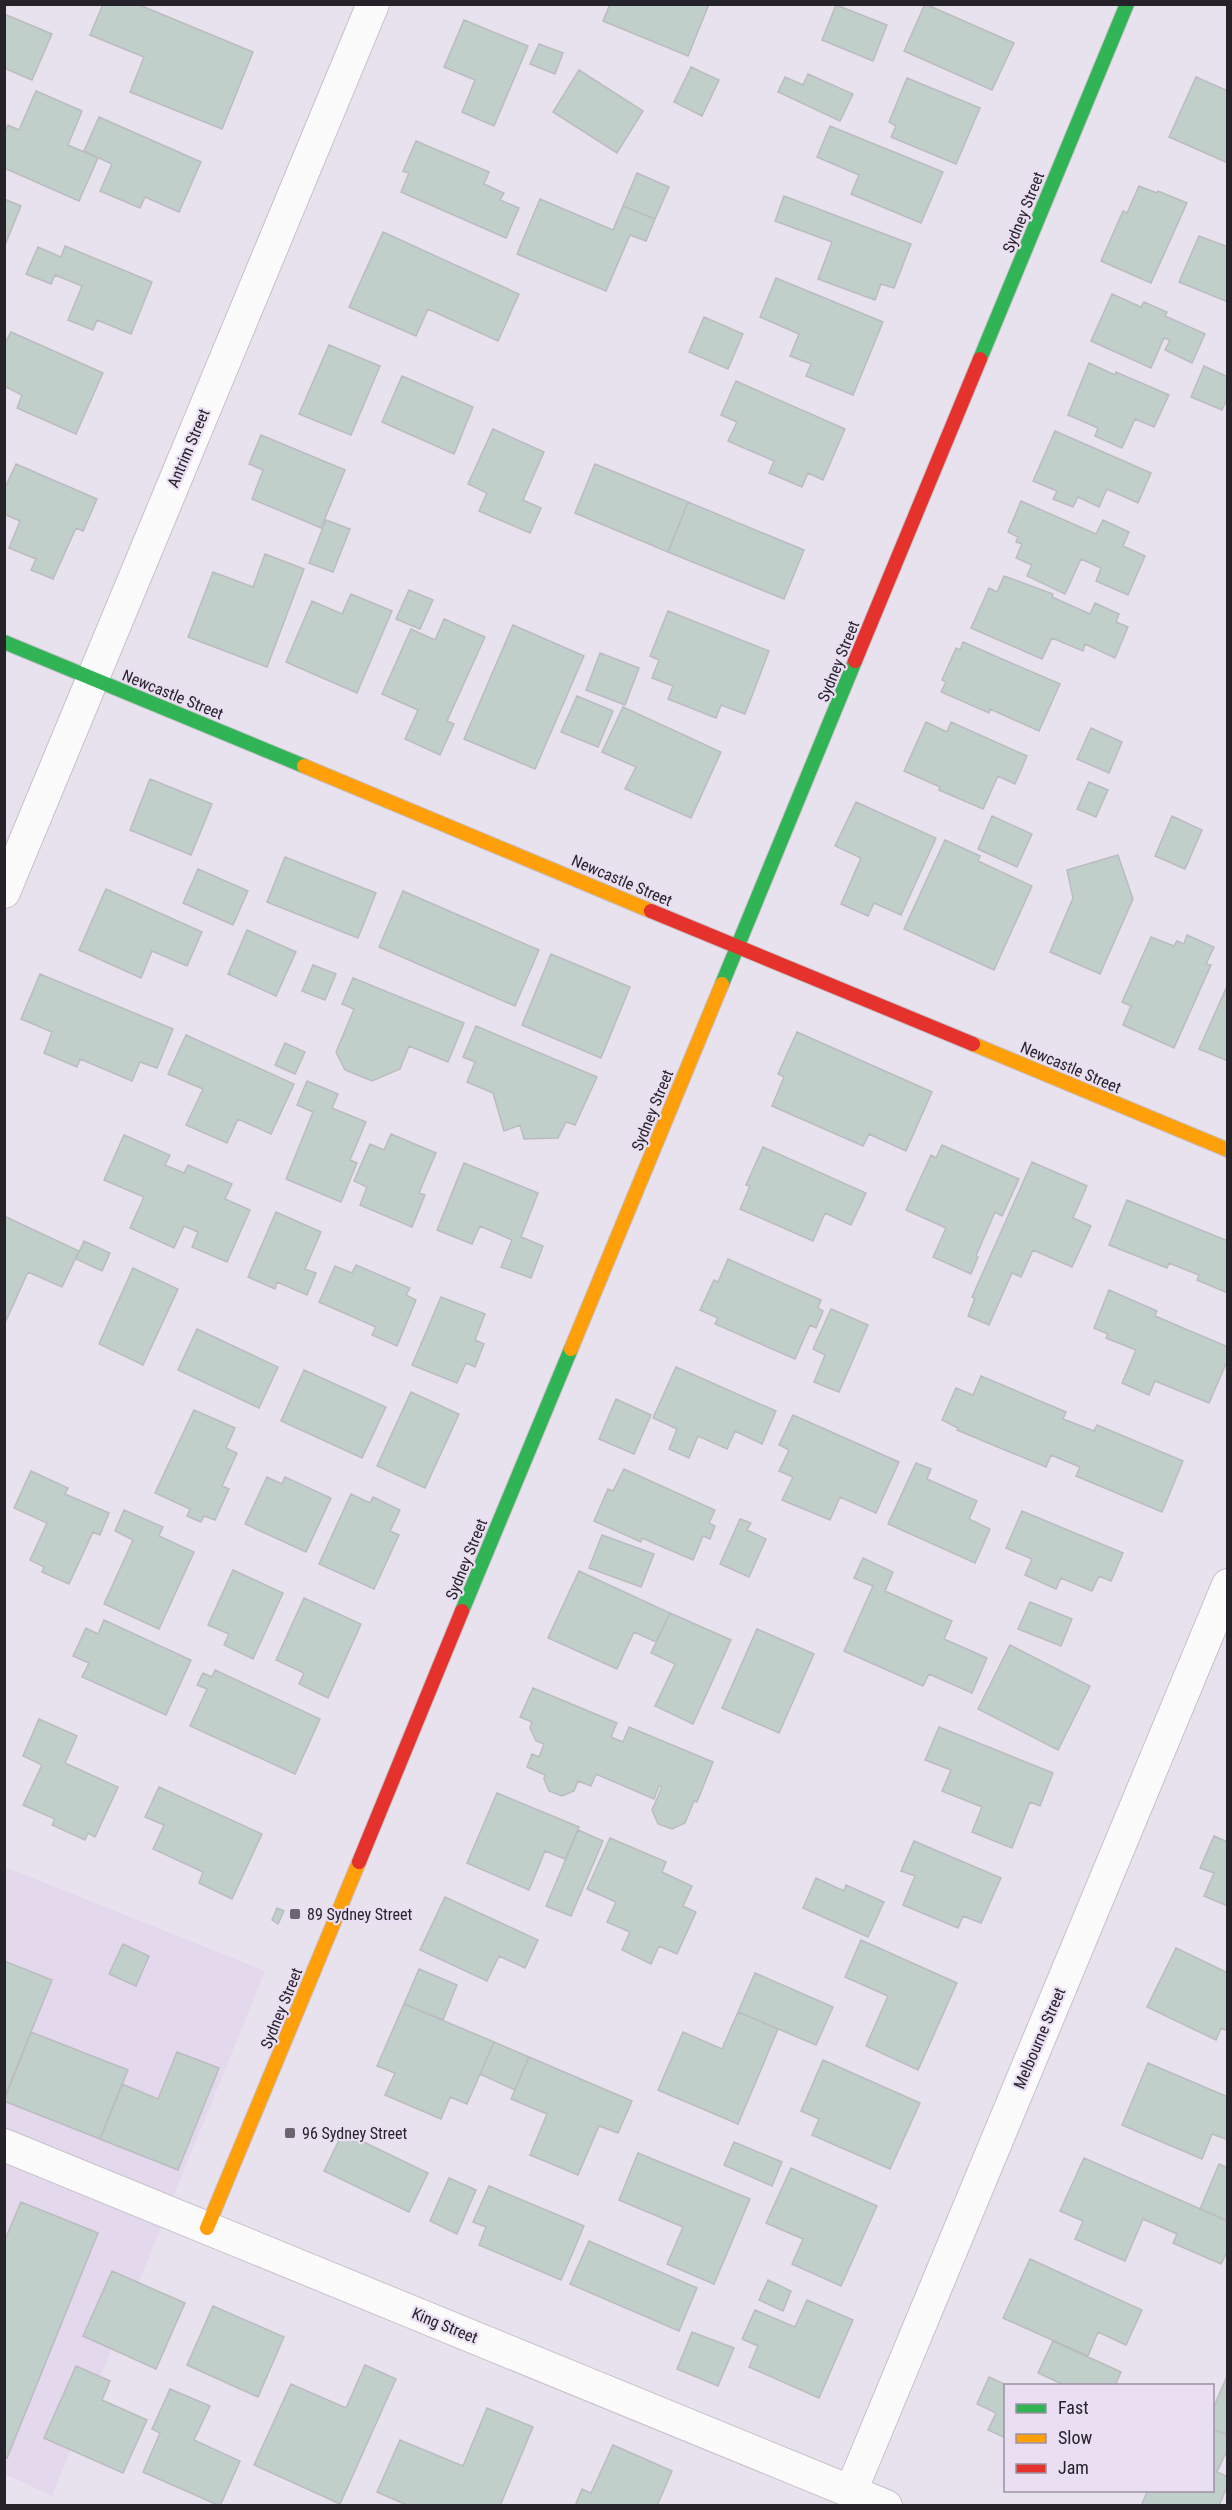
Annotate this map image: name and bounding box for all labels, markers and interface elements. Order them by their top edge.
street label: Sydney Street [999,169,1048,256]
street label: Antrim Street [163,406,214,490]
street label: Sydney Street [814,618,863,705]
street label: Newcastle Street [120,666,226,723]
street label: Newcastle Street [569,851,675,910]
street label: Newcastle Street [1018,1038,1124,1097]
street label: Sydney Street [628,1067,677,1154]
street label: Sydney Street [442,1516,491,1603]
place label: 89 Sydney Street [307,1905,413,1924]
marker: 89 Sydney Street [288,1907,302,1921]
street label: Sydney Street [257,1965,306,2052]
street label: Melbourne Street [1010,1984,1069,2092]
place label: 96 Sydney Street [302,2124,408,2143]
marker: 96 Sydney Street [283,2126,297,2140]
street label: King Street [409,2304,481,2347]
legend [1004,2384,1214,2492]
text: Fast [1058,2397,1089,2418]
text: Slow [1058,2427,1093,2448]
text: Jam [1058,2457,1089,2478]

